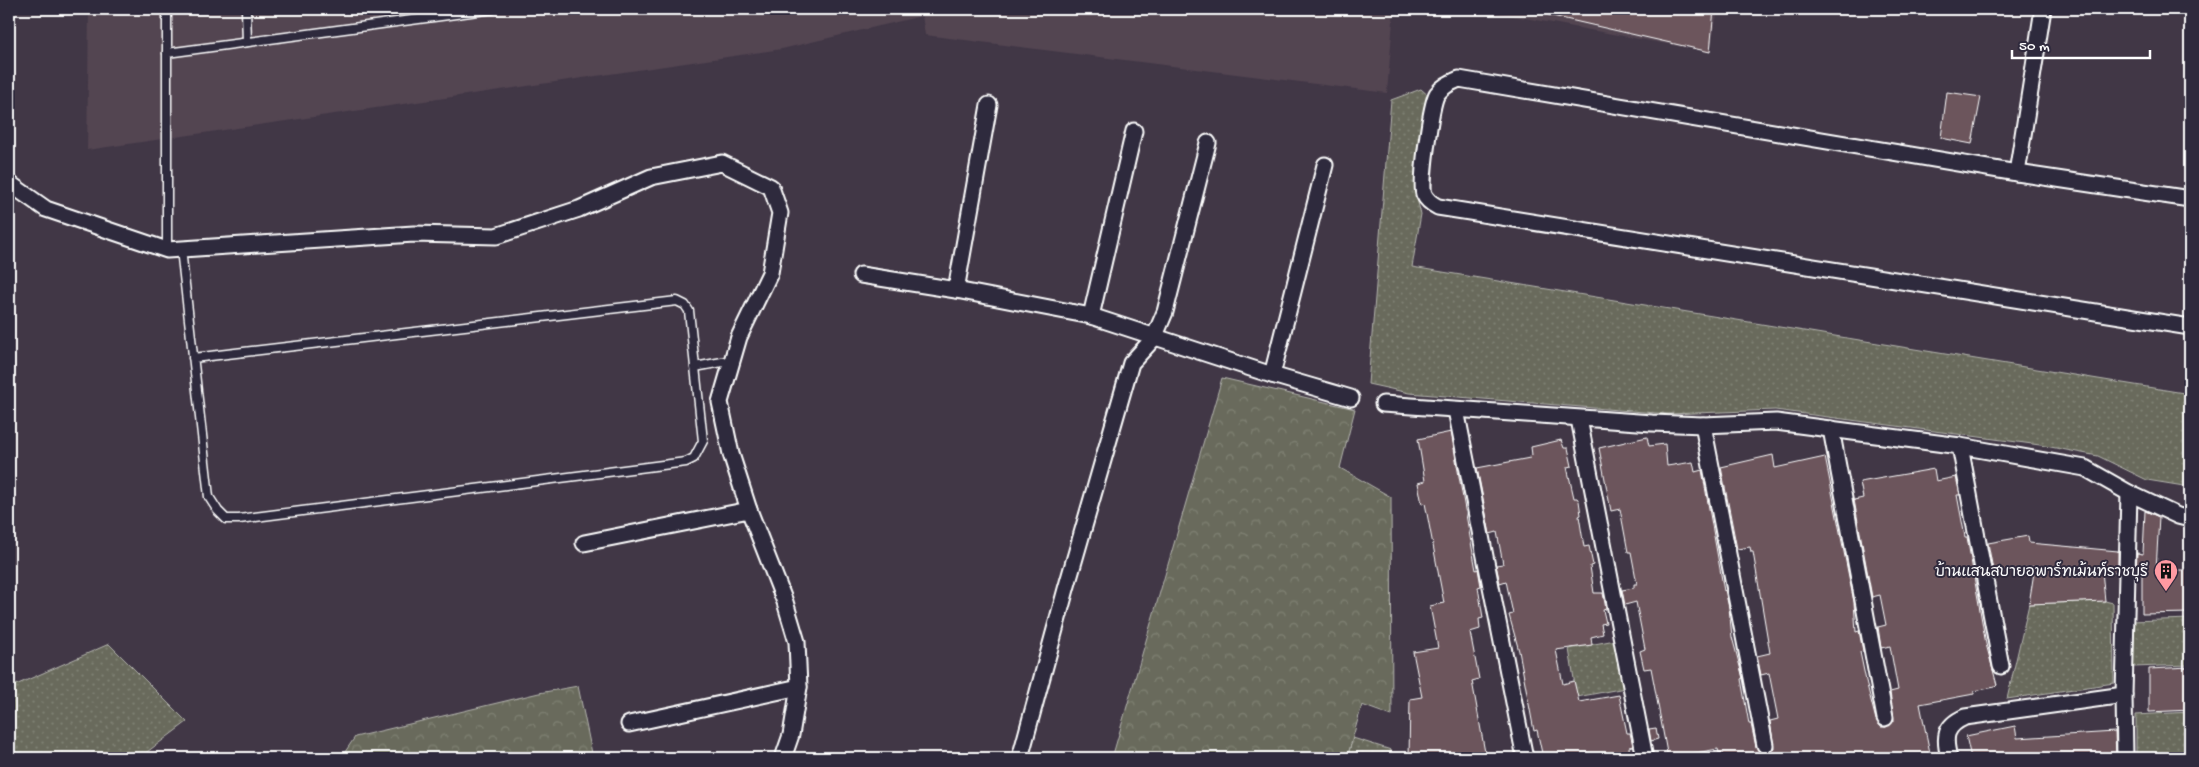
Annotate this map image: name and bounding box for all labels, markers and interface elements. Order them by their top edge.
scale bar [2012,28,2149,60]
text: 50 m [2019,38,2050,56]
building icon: บ้านแสนสบายอพาร์ทเม้นท์ราชบุรี [2153,558,2179,592]
place label: บ้านแสนสบายอพาร์ทเม้นท์ราชบุรี [1935,561,2149,582]

